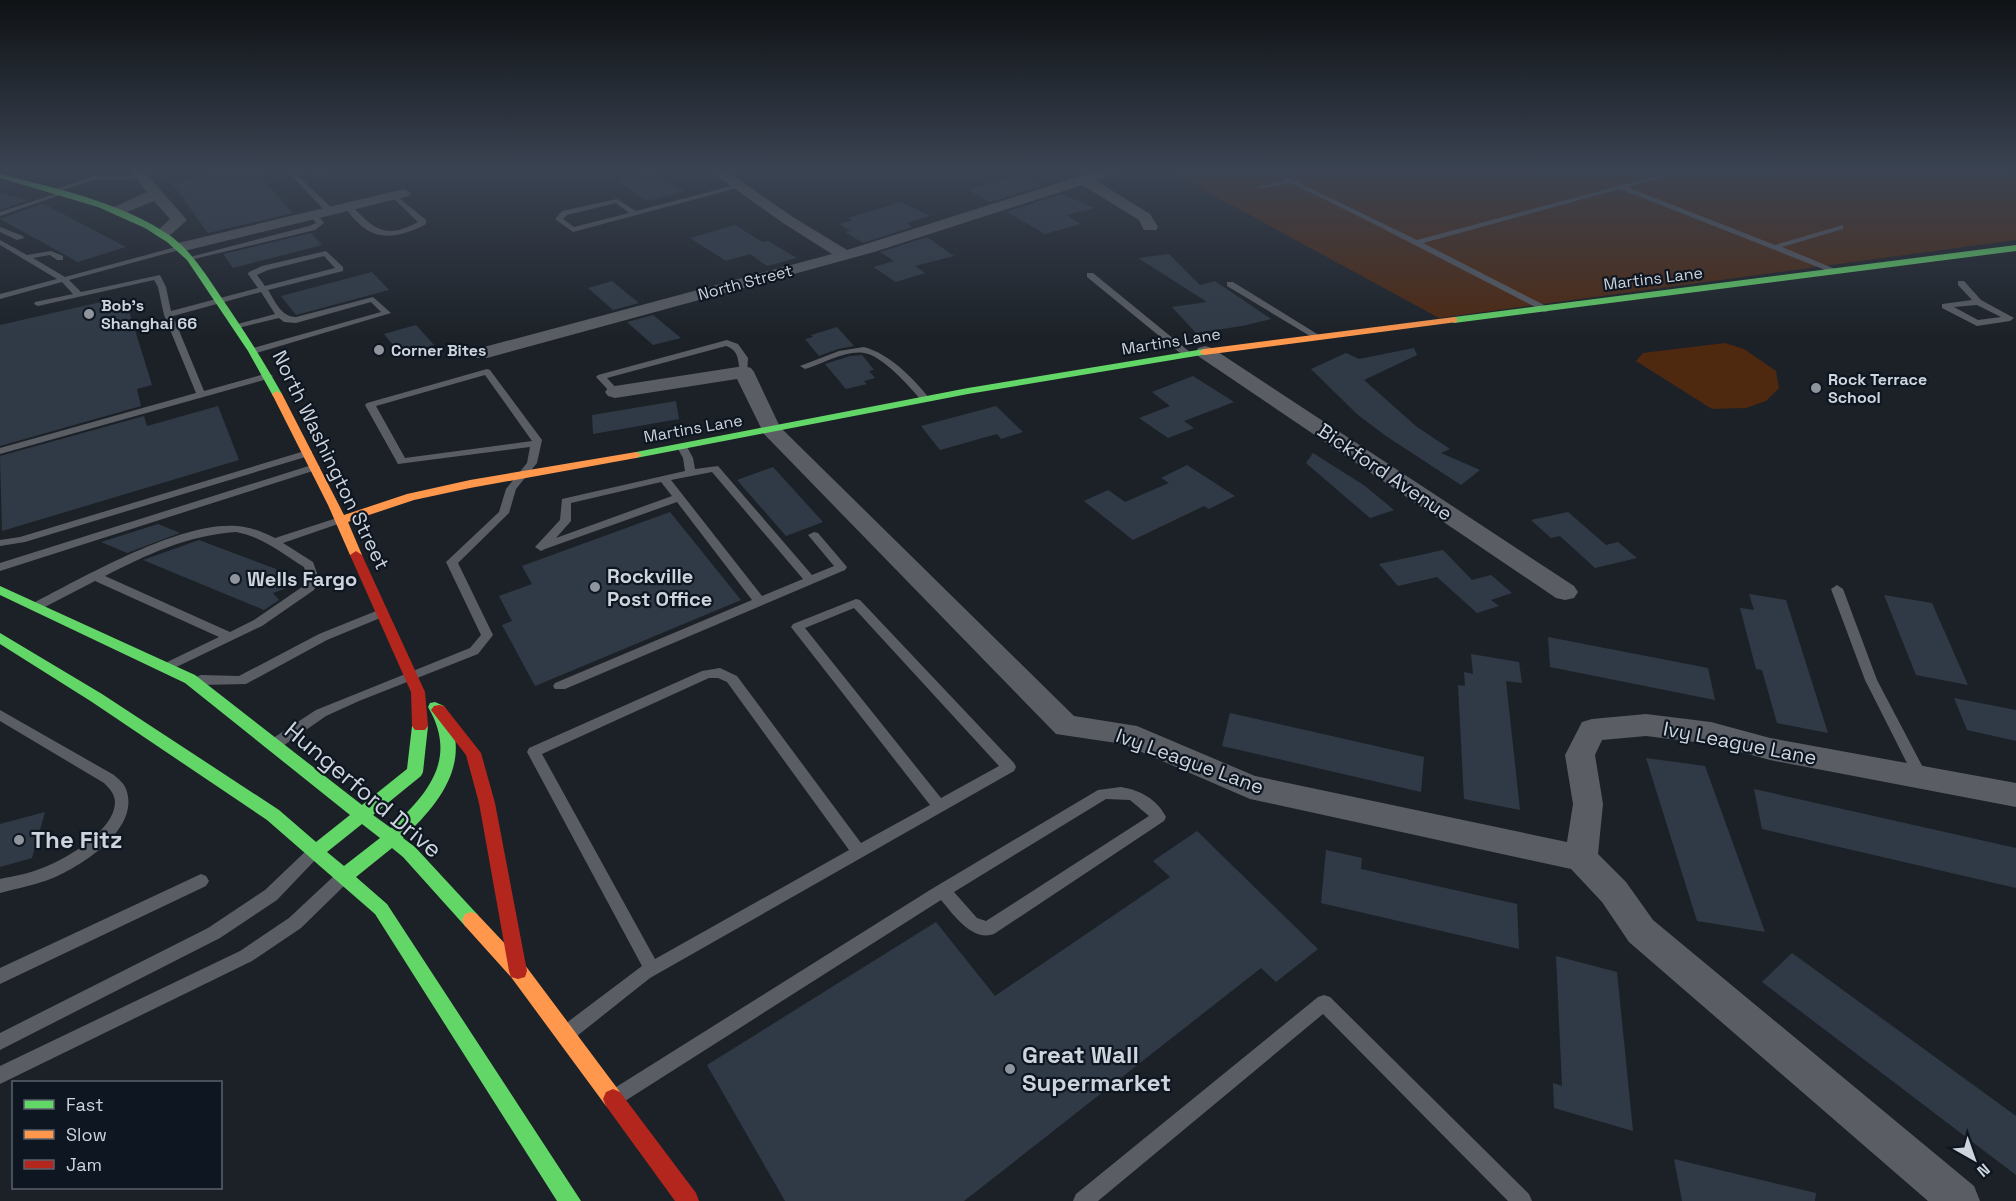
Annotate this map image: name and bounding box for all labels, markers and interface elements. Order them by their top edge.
street label: North Street [696,260,795,305]
street label: Martins Lane [1602,262,1704,295]
place label: Bob's Shanghai 66 [101,295,197,334]
marker: Bob's Shanghai 66 [82,307,96,321]
street label: Martins Lane [1120,323,1222,360]
place label: Corner Bites [391,340,486,361]
marker: Corner Bites [372,343,386,357]
street label: North Washington Street [267,346,395,574]
place label: Rock Terrace School [1828,369,1927,408]
marker: Rock Terrace School [1809,381,1823,395]
street label: Martins Lane [642,409,744,448]
street label: Bickford Avenue [1313,417,1457,527]
place label: Rockville Post Office [607,563,712,612]
place label: Wells Fargo [247,566,357,592]
marker: Wells Fargo [228,572,242,586]
marker: Rockville Post Office [588,580,602,594]
street label: Hungerford Drive [278,715,449,865]
street label: Ivy League Lane [1661,715,1819,771]
street label: Ivy League Lane [1112,722,1268,800]
place label: The Fitz [31,824,122,855]
marker: The Fitz [12,833,26,847]
place label: Great Wall Supermarket [1022,1039,1171,1098]
marker: Great Wall Supermarket [1003,1062,1017,1076]
legend [12,1081,222,1189]
text: Fast [66,1093,103,1116]
text: Slow [66,1123,107,1146]
north arrow [1944,1129,2004,1189]
text: Jam [66,1153,102,1176]
text: N [1972,1159,1994,1182]

